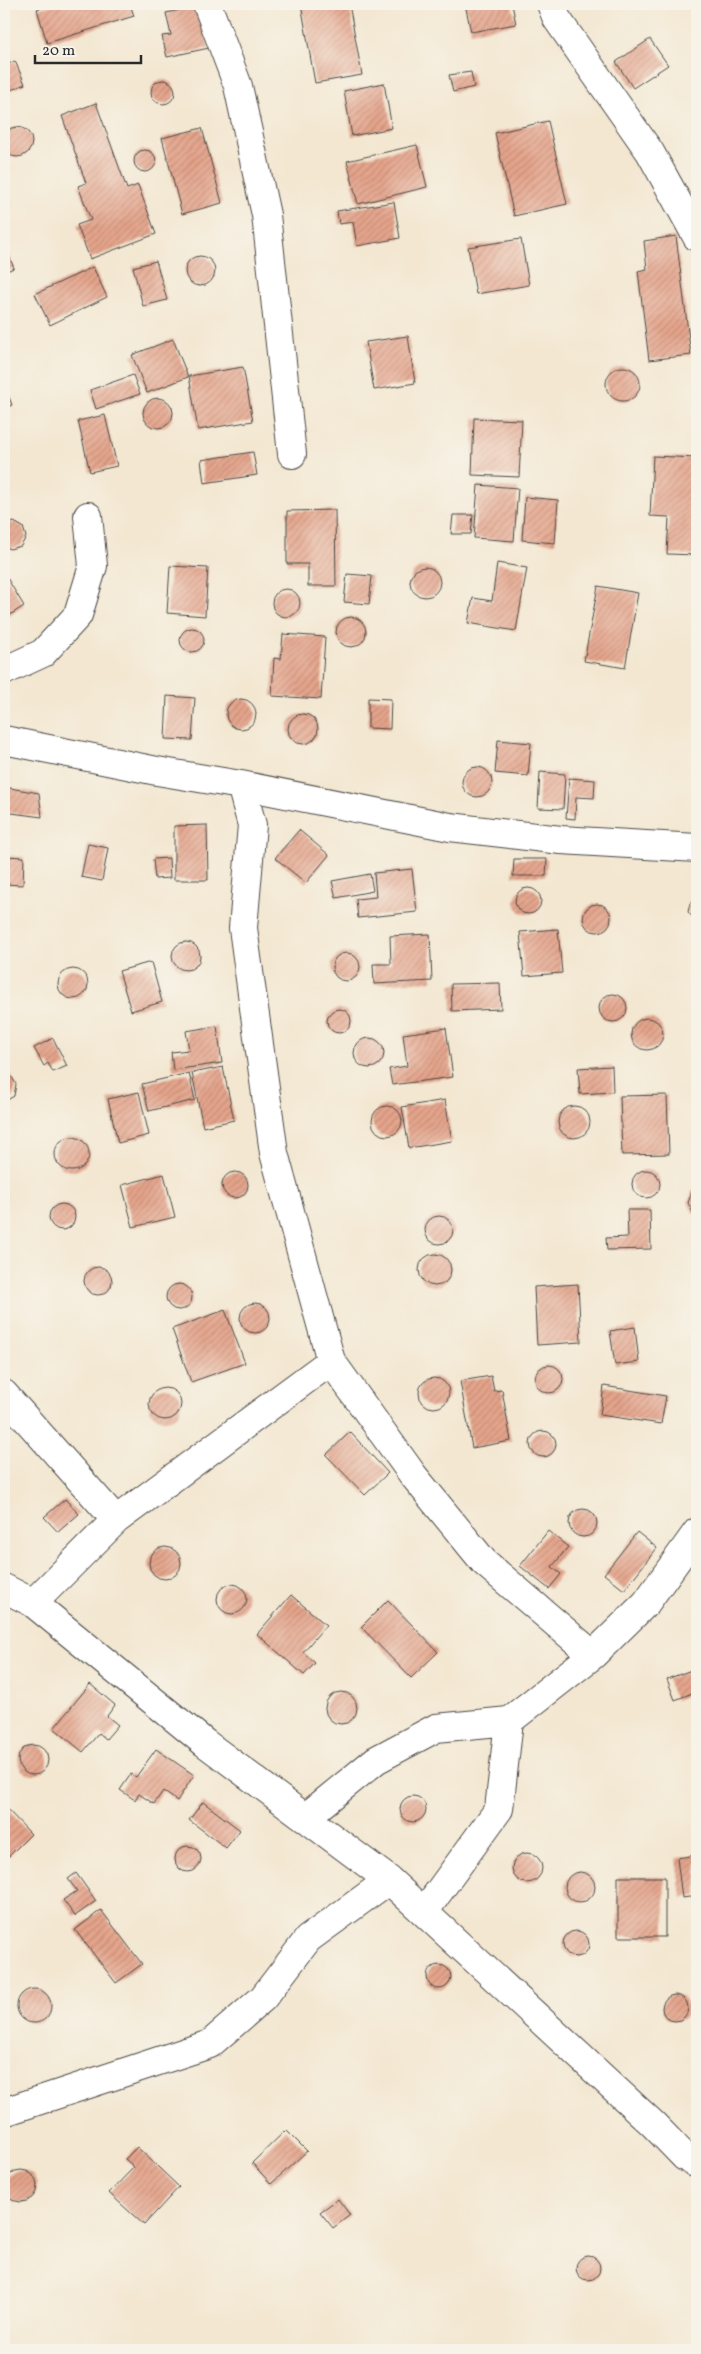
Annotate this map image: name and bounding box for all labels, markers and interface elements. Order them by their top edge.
scale bar [35,32,141,64]
text: 20 m [42,41,75,62]

